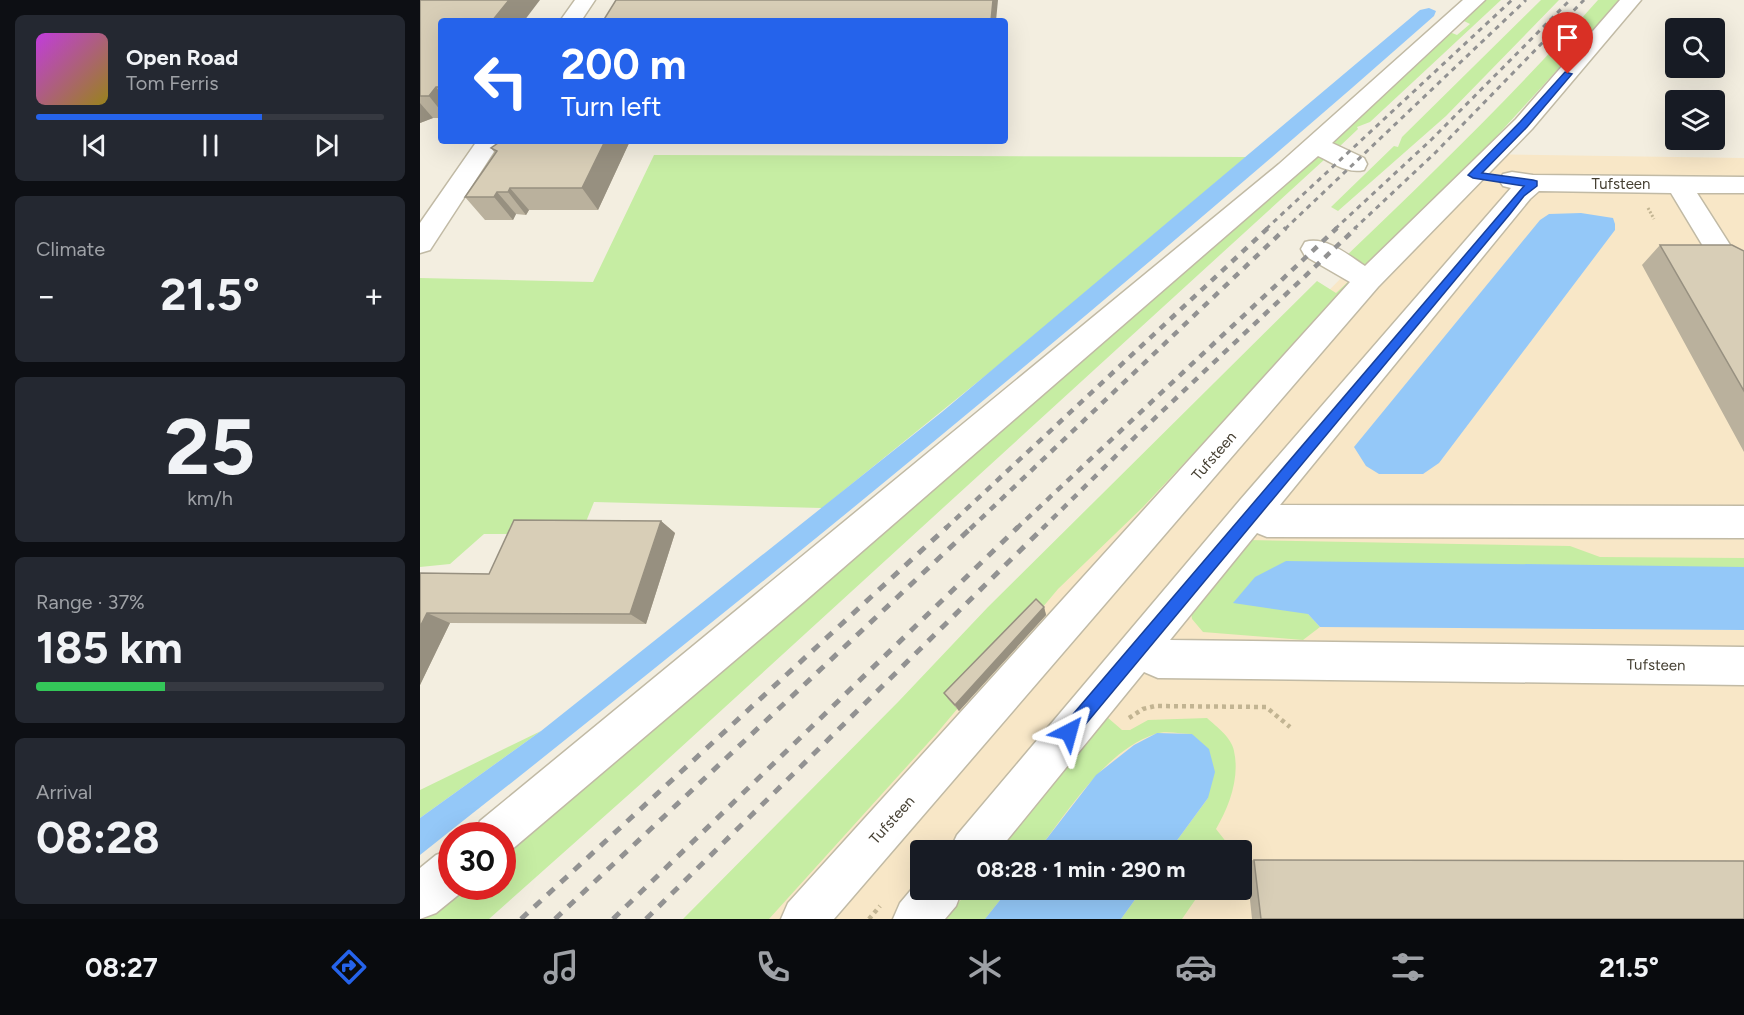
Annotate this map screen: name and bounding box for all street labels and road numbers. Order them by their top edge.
street label: Tufsteen [1592,175,1650,193]
street label: Tufsteen [1188,428,1240,484]
street label: Tufsteen [1626,655,1686,675]
street label: Tufsteen [866,792,918,848]

